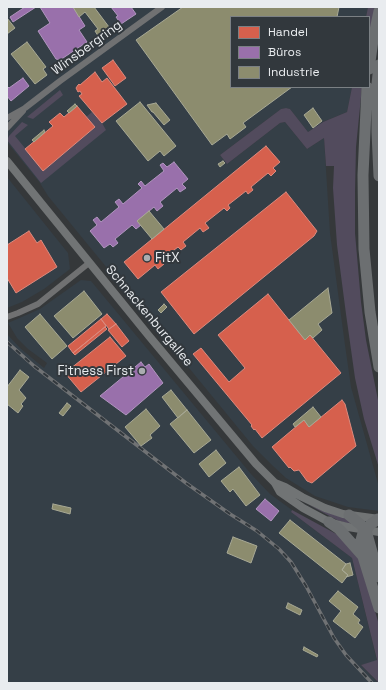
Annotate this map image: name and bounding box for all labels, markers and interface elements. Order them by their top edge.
legend [230,16,370,88]
street label: Winsbergring [49,17,125,79]
text: Handel [268,24,308,40]
text: Büros [268,44,301,60]
text: Industrie [268,64,320,80]
place label: FitX [155,250,179,266]
marker: FitX [142,253,152,263]
street label: Schnackenburgallee [102,262,196,370]
place label: Fitness First [57,363,134,379]
marker: Fitness First [137,366,147,376]

